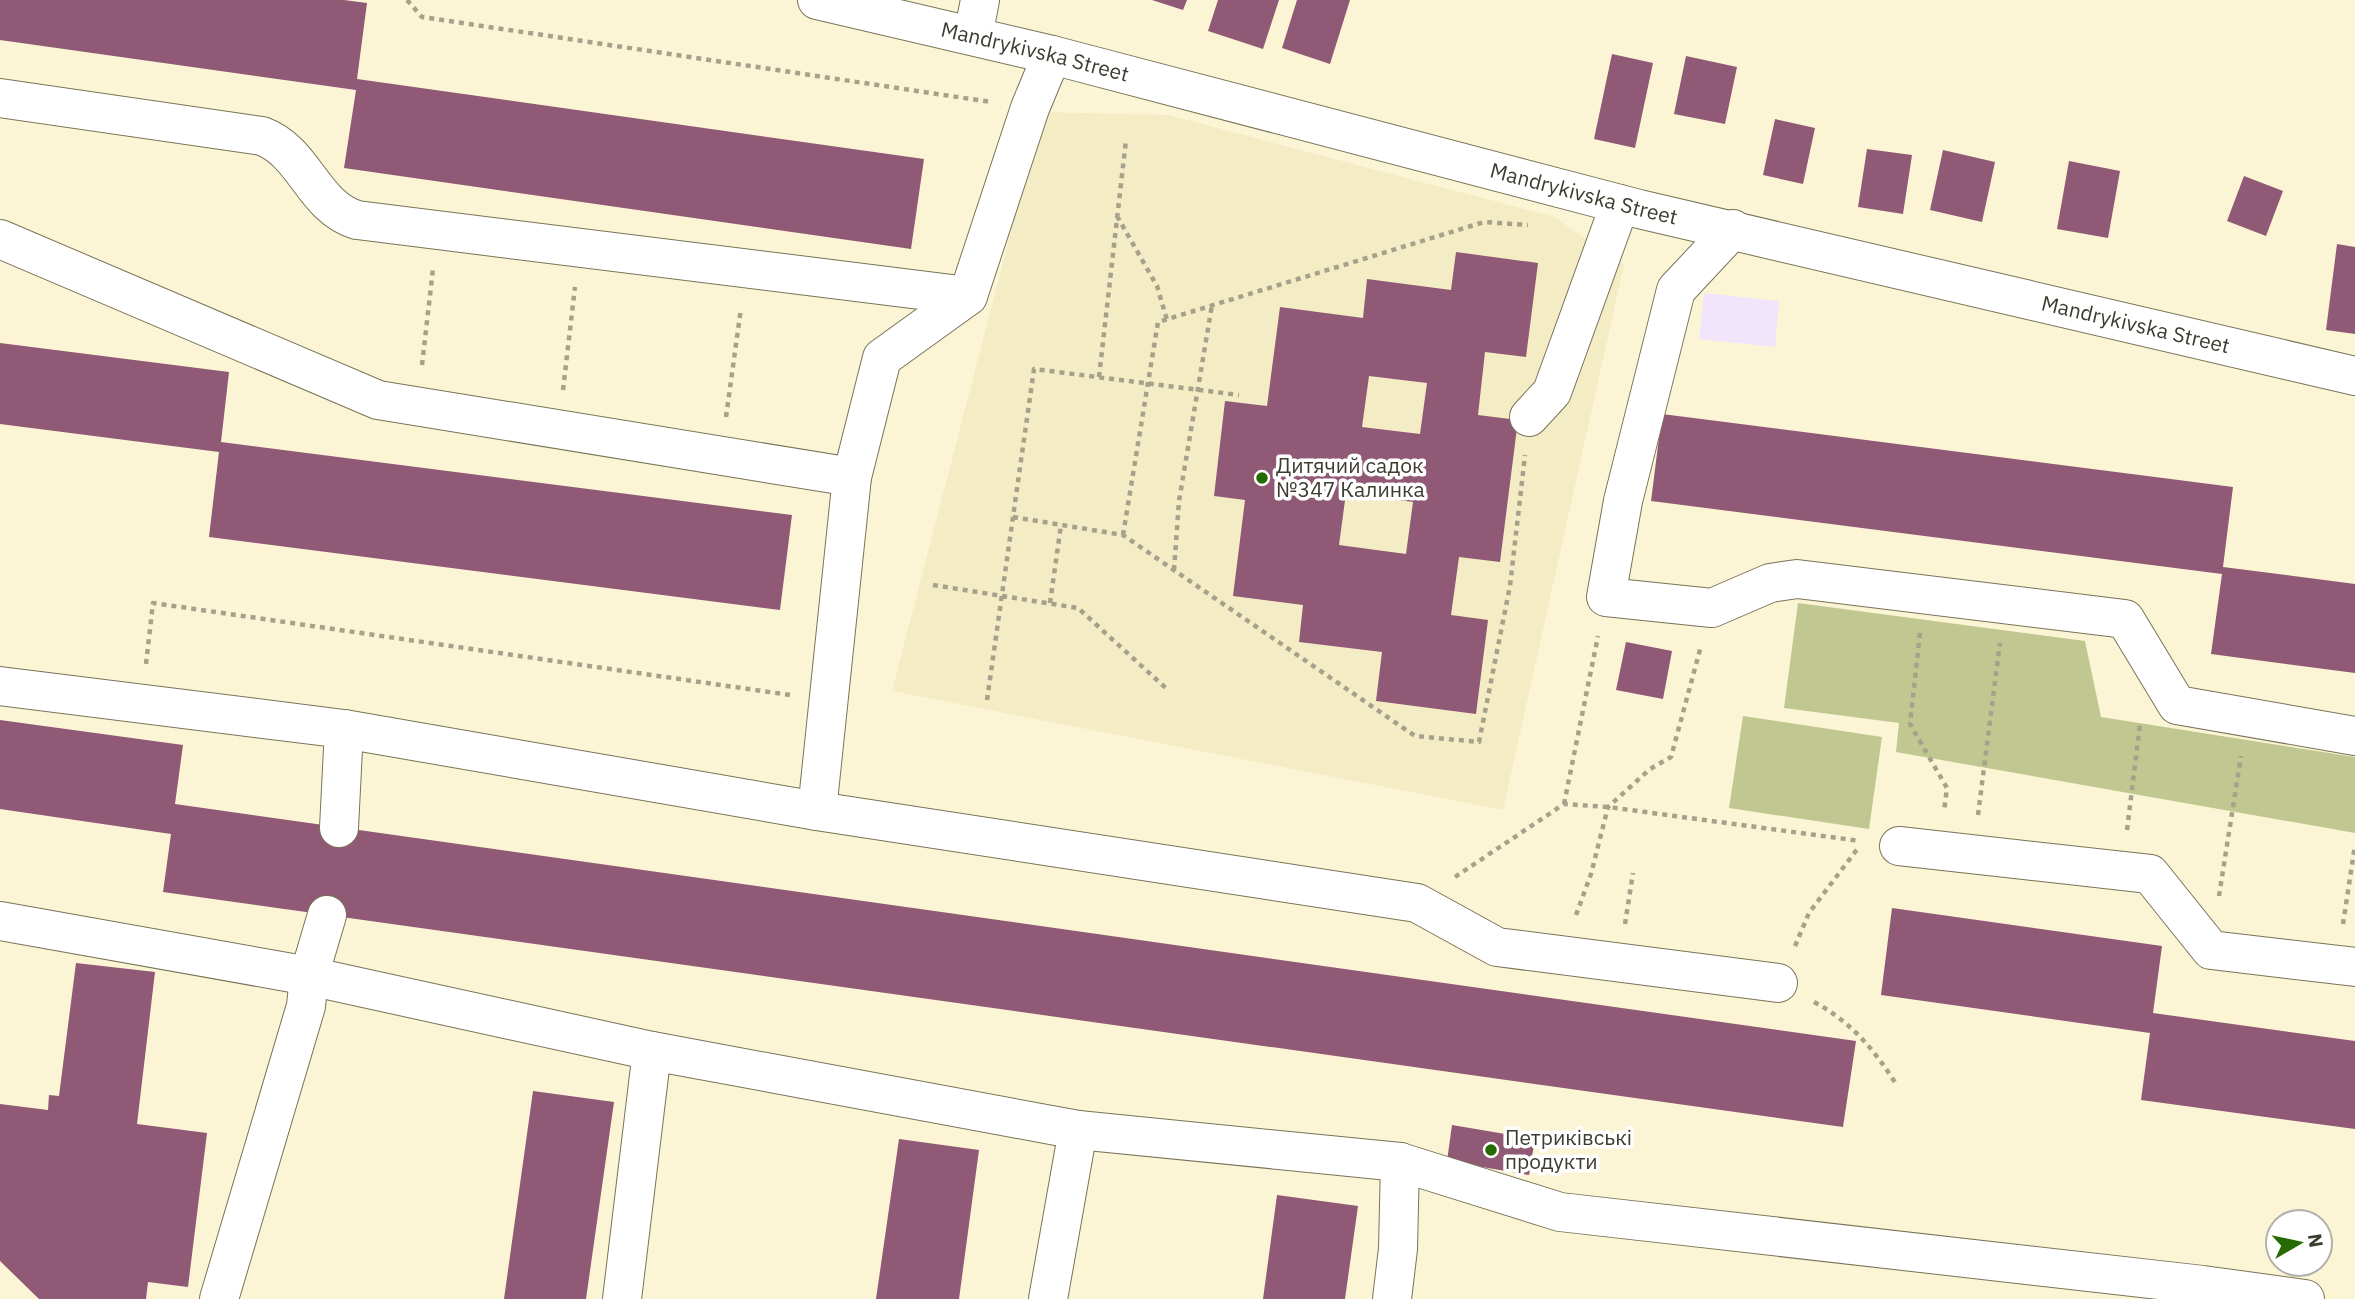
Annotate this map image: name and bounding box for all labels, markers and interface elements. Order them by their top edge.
street label: Mandrykivska Street [938,15,1132,88]
street label: Mandrykivska Street [1487,156,1680,231]
street label: Mandrykivska Street [2039,288,2233,359]
place label: Дитячий садок №347 Калинка [1276,451,1425,503]
marker: Дитячий садок №347 Калинка [1254,470,1270,486]
place label: Петриківські продукти [1505,1123,1632,1175]
marker: Петриківські продукти [1483,1142,1499,1158]
north arrow [2264,1208,2334,1278]
text: N [2303,1232,2329,1249]

